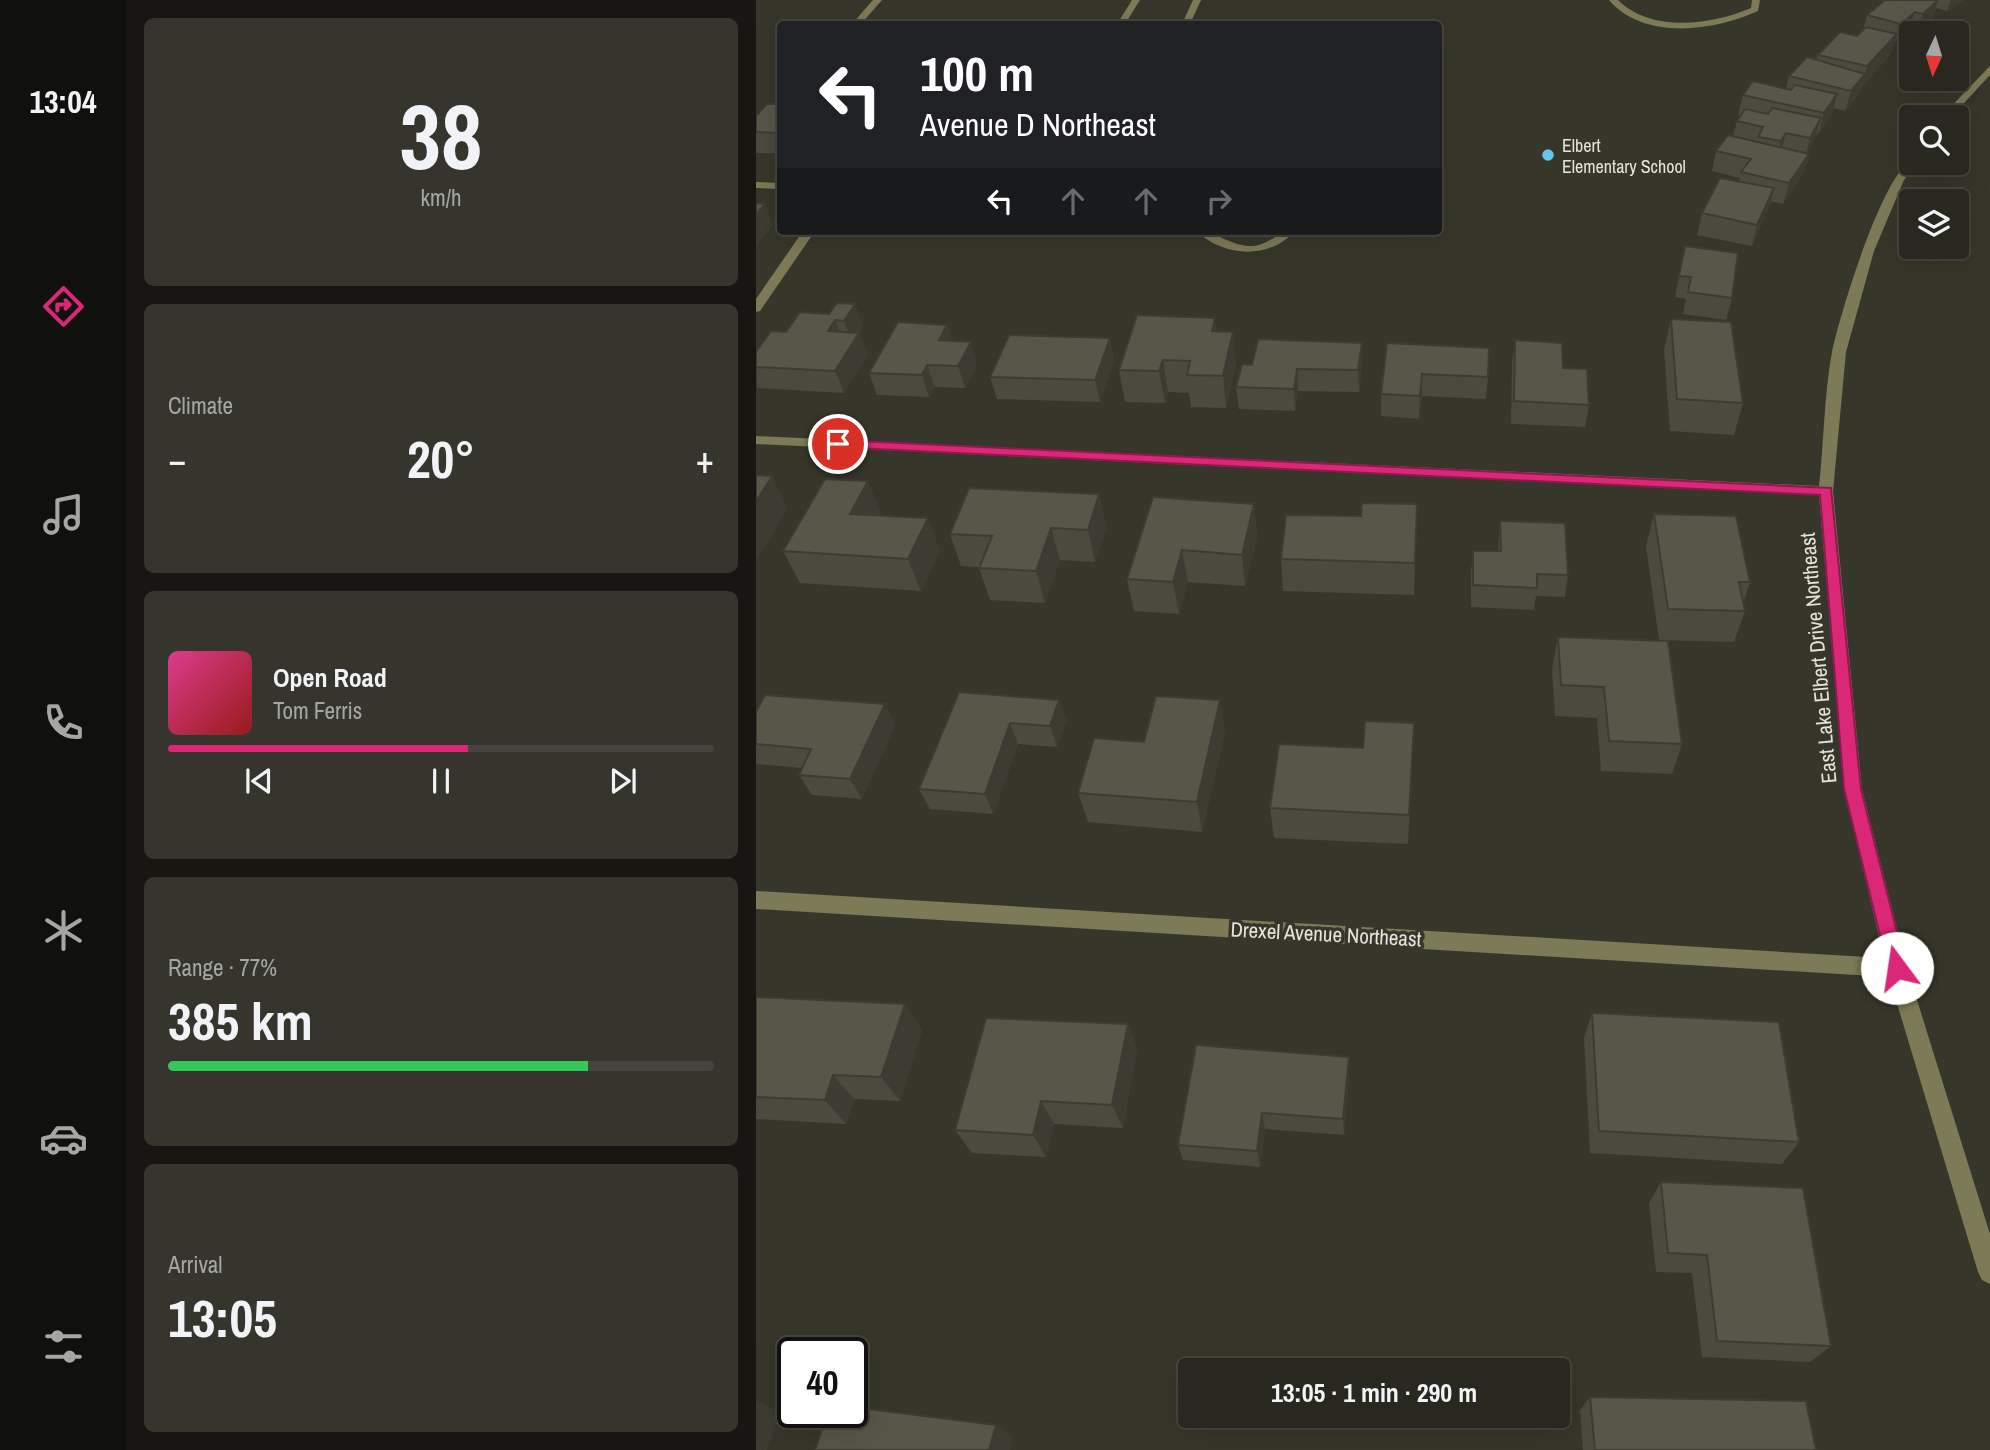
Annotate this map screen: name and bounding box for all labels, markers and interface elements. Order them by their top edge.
north arrow [1899,21,1969,91]
map controls [1899,21,1969,259]
text: 100 m [920,40,1034,106]
icon: left [805,49,896,140]
text: 38 [400,75,483,197]
text: 13:04 [29,80,97,123]
text: Avenue D Northeast [920,103,1156,146]
button: search [1899,105,1969,175]
place label: Elbert Elementary School [1562,133,1686,179]
marker: Elbert Elementary School [1540,147,1556,163]
text: km/h [421,182,461,213]
icon: left [981,182,1019,220]
icon: ahead [1054,182,1092,220]
icon: ahead [1127,182,1165,220]
icon: right [1200,182,1238,220]
button: layers [1899,189,1969,259]
icon: directions [39,282,88,331]
text: Climate [168,390,233,421]
pin [808,414,868,474]
text: 20° [407,424,475,494]
icon: arrive [819,425,857,463]
text: − [168,434,186,485]
text: + [696,434,714,485]
icon: music [39,490,88,539]
street label: East Lake Elbert Drive Northeast [1793,531,1843,785]
text: Open Road [273,660,387,695]
text: Tom Ferris [273,695,362,726]
icon: phone [39,698,88,747]
icon: previous [240,762,278,800]
icon: pause [422,762,460,800]
icon: next [604,762,642,800]
icon: climate [39,906,88,955]
street label: Drexel Avenue Northeast [1230,915,1422,953]
position arrow [1860,931,1934,1005]
text: Range · 77% [168,952,277,983]
text: 385 km [168,986,313,1056]
icon: car [39,1114,88,1163]
text: Arrival [168,1249,223,1280]
text: 13:05 [168,1283,277,1353]
icon: filters [39,1322,88,1371]
speed limit sign: 40 [777,1337,868,1428]
text: 13:05 · 1 min · 290 m [1271,1375,1477,1410]

